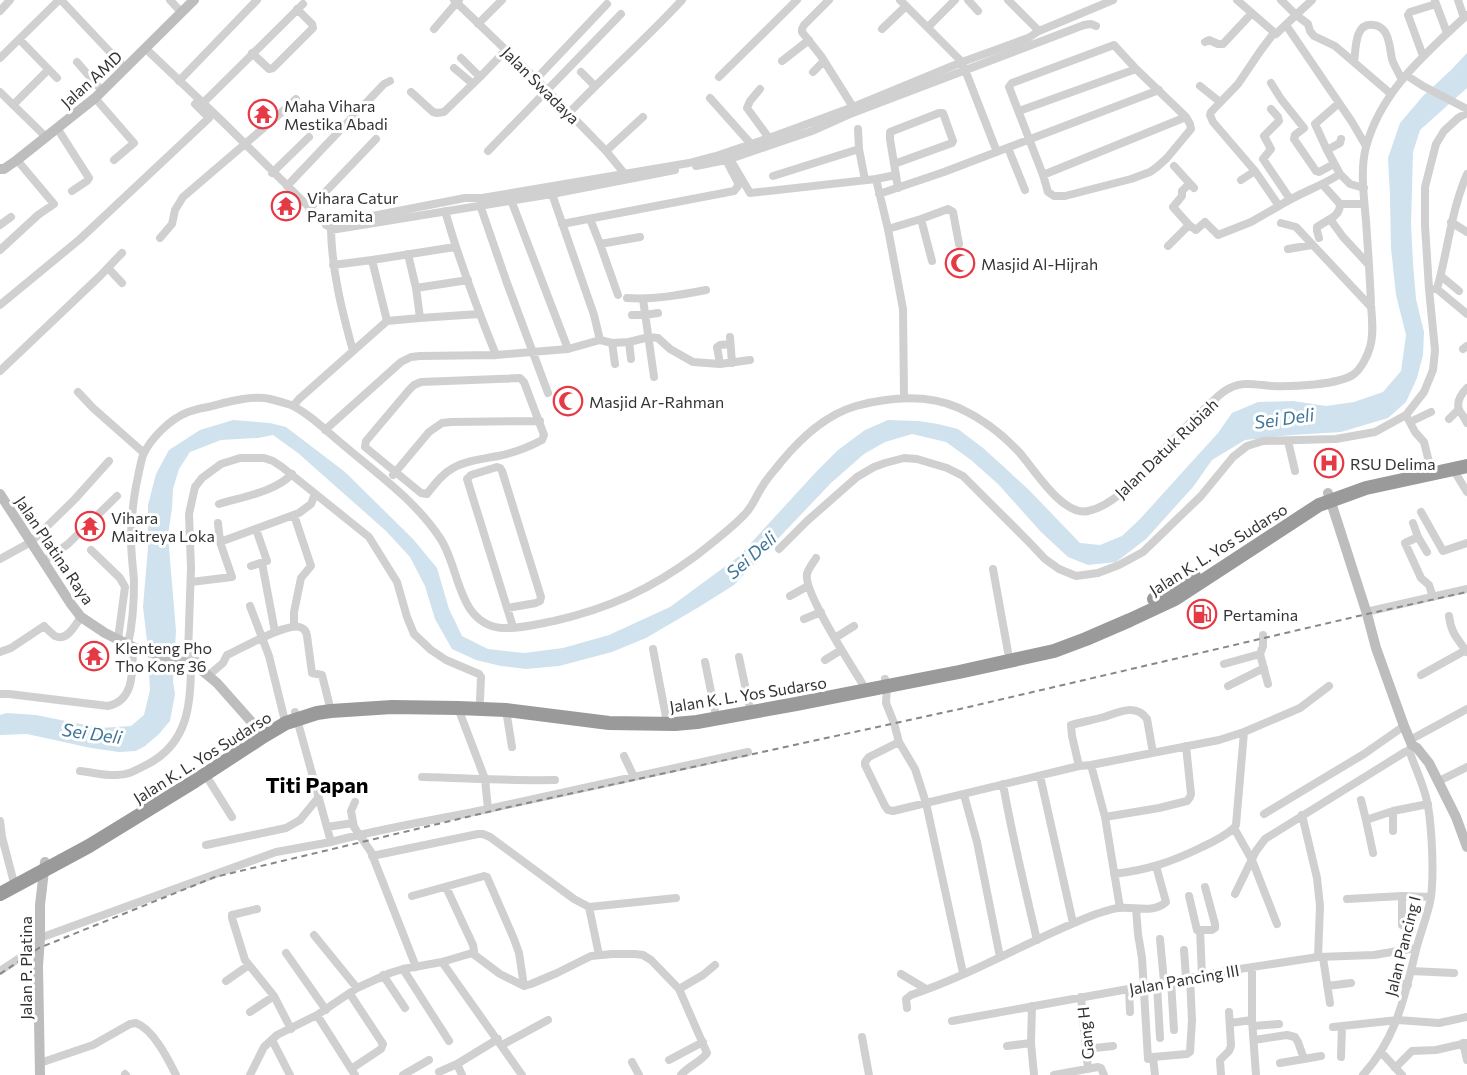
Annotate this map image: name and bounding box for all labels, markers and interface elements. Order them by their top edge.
street label: Jalan Swadaya [498,42,584,128]
street label: Jalan AMD [56,47,126,111]
place label: Maha Vihara Mestika Abadi [284,96,388,133]
temple icon: Maha Vihara Mestika Abadi [247,98,279,130]
place label: Vihara Catur Paramita [307,188,399,225]
temple icon: Vihara Catur Paramita [270,190,302,222]
mosque icon: Masjid Al-Hijrah [944,247,976,279]
place label: Masjid Al-Hijrah [981,254,1098,273]
mosque icon: Masjid Ar-Rahman [552,385,584,417]
place label: Masjid Ar-Rahman [589,392,724,411]
street label: Jalan Datuk Rubiah [1111,394,1221,502]
water label: Sei Deli [1253,403,1317,433]
hospital icon: RSU Delima [1313,447,1345,479]
place label: RSU Delima [1350,454,1436,473]
street label: Jalan Platina Raya [12,492,98,608]
street label: Jalan K. L. Yos Sudarso [1146,499,1290,599]
place label: Vihara Maitreya Loka [111,508,215,545]
temple icon: Vihara Maitreya Loka [74,510,106,542]
water label: Sei Deli [721,526,782,583]
fuel station icon: Pertamina [1186,598,1218,630]
place label: Pertamina [1223,605,1298,624]
place label: Klenteng Pho Tho Kong 36 [115,638,212,675]
temple icon: Klenteng Pho Tho Kong 36 [78,640,110,672]
street label: Jalan K. L. Yos Sudarso [668,672,828,716]
street label: Jalan K. L. Yos Sudarso [130,707,274,807]
water label: Sei Deli [61,718,125,748]
district label: Titi Papan [265,771,369,798]
street label: Jalan Pancing I [1380,894,1424,998]
street label: Jalan P. Platina [16,916,35,1020]
street label: Jalan Pancing III [1127,960,1241,998]
street label: Gang H [1073,1006,1097,1060]

